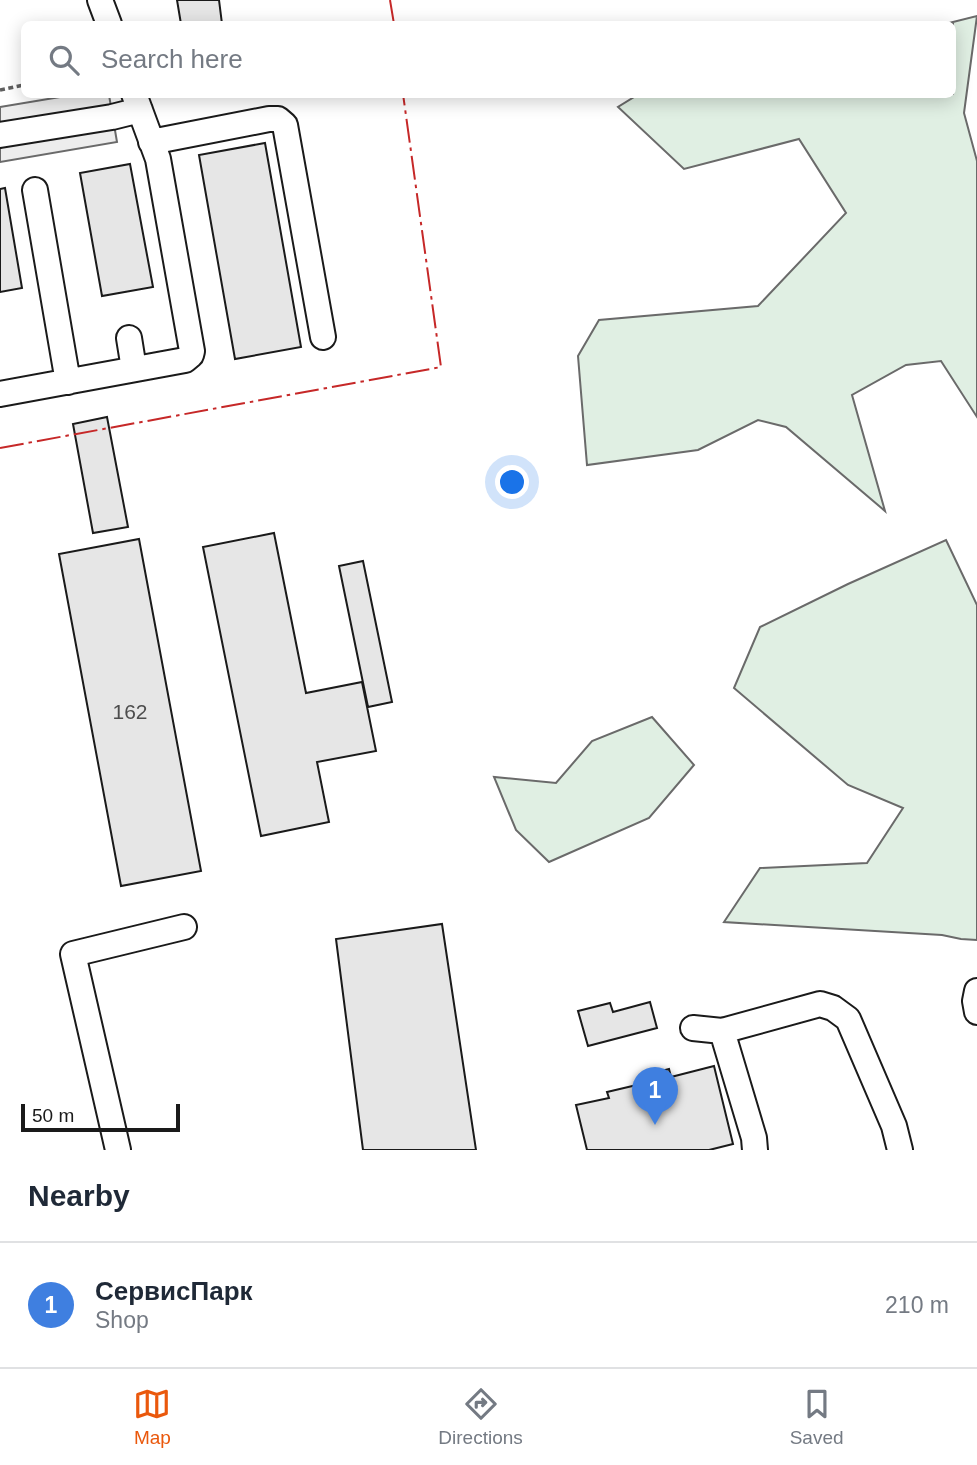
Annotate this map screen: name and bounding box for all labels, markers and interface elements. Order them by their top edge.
search box [21,21,956,98]
icon: search [45,41,83,79]
text: Search here [101,44,243,74]
your location [495,465,529,499]
house number: 162 [112,700,148,723]
pin: 1 [632,1067,678,1125]
scale bar [21,1101,180,1133]
text: 50 m [32,1105,74,1126]
text: Nearby [28,1179,130,1212]
text: СервисПарк [95,1276,253,1306]
text: 1 [45,1292,57,1318]
text: 210 m [885,1292,949,1318]
text: Shop [95,1307,149,1333]
tab: Map [133,1385,171,1449]
tab: Directions [438,1385,523,1449]
tab: Saved [790,1385,844,1449]

